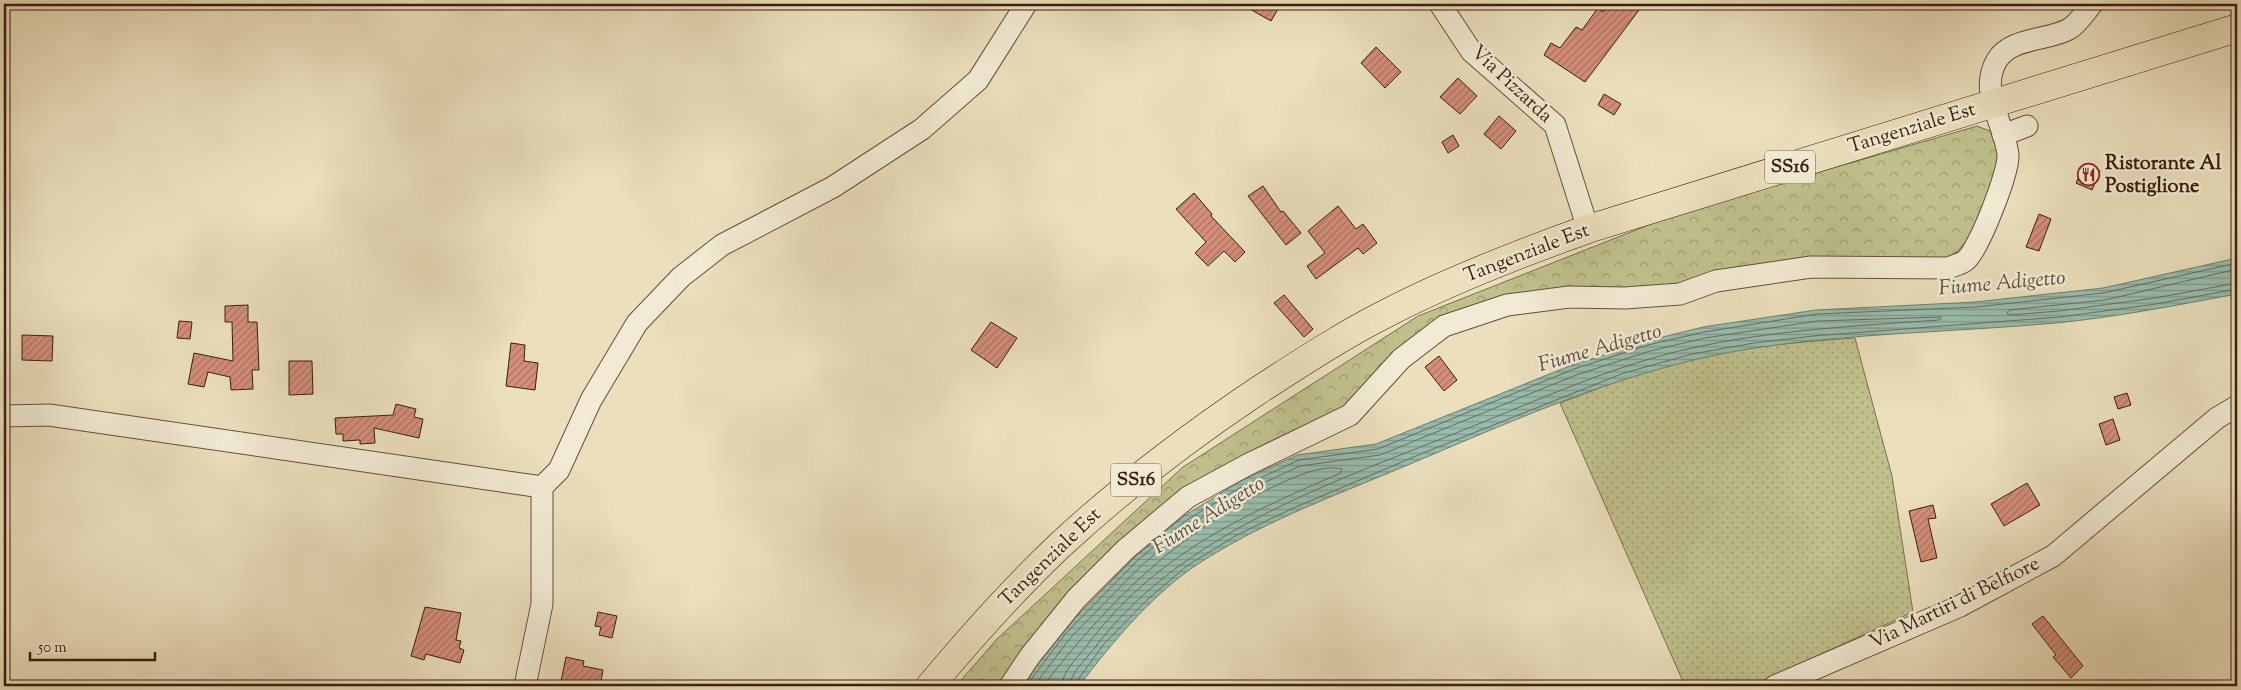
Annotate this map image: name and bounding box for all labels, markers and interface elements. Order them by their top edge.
street label: Via Pizzarda [1463,39,1559,131]
street label: Tangenziale Est [1845,96,1980,162]
road number: SS16 [1765,150,1815,183]
place label: Ristorante Al Postiglione [2105,150,2222,202]
restaurant icon: Ristorante Al Postiglione [2077,163,2101,187]
street label: Tangenziale Est [1460,217,1594,291]
water label: Fiume Adigetto [1937,264,2067,304]
water label: Fiume Adigetto [1535,317,1665,381]
road number: SS16 [1111,464,1161,496]
water label: Fiume Adigetto [1147,470,1271,562]
street label: Tangenziale Est [993,502,1109,614]
street label: Via Martiri di Belfiore [1865,550,2045,658]
scale bar [30,630,155,662]
text: 50 m [37,638,67,659]

